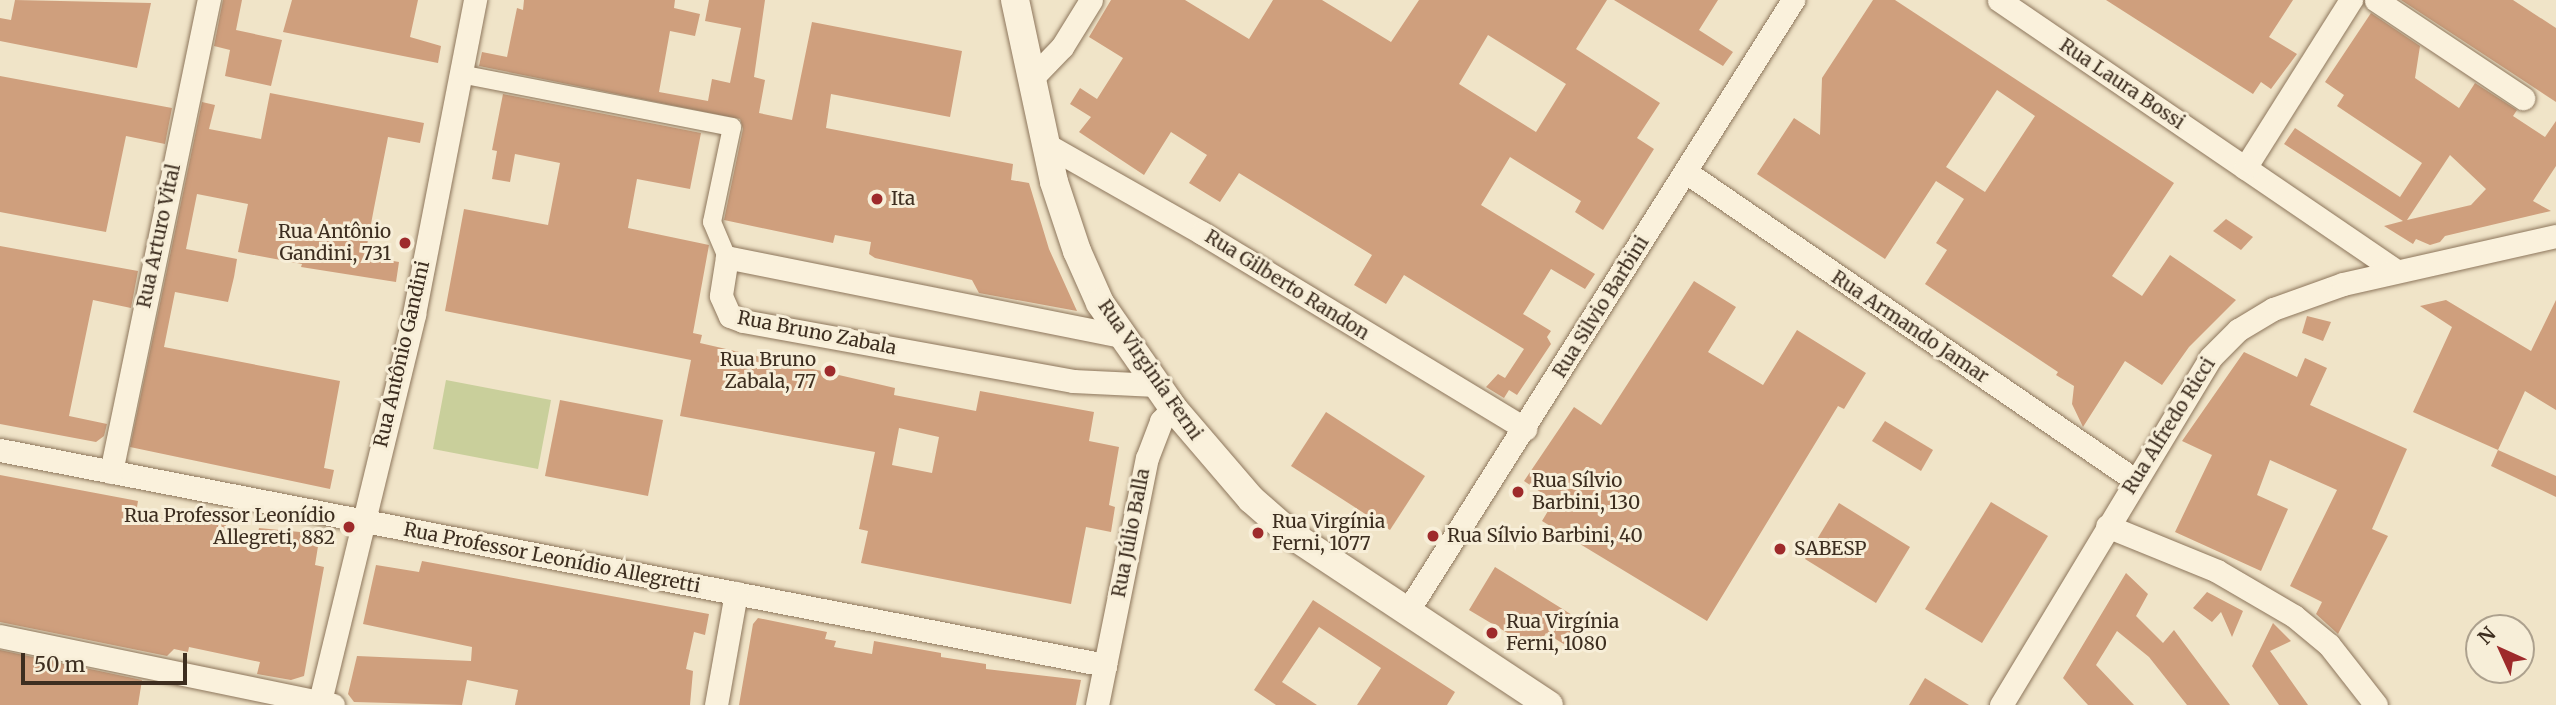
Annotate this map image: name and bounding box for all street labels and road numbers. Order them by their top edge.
street label: Rua Laura Bossi [2055,34,2189,134]
street label: Rua Arturo Vital [133,162,185,310]
street label: Rua Gilberto Randon [1201,225,1373,345]
street label: Rua Silvio Barbini [1548,232,1654,382]
street label: Rua Antônio Gandini [369,259,435,449]
street label: Rua Armando Jamar [1827,266,1993,388]
street label: Rua Virginía Ferni [1093,296,1207,444]
street label: Rua Bruno Zabala [736,306,898,360]
street label: Rua Alfredo Ricci [2118,354,2220,498]
street label: Rua Júlio Balla [1107,467,1155,599]
street label: Rua Professor Leonídio Allegretti [402,518,702,598]

